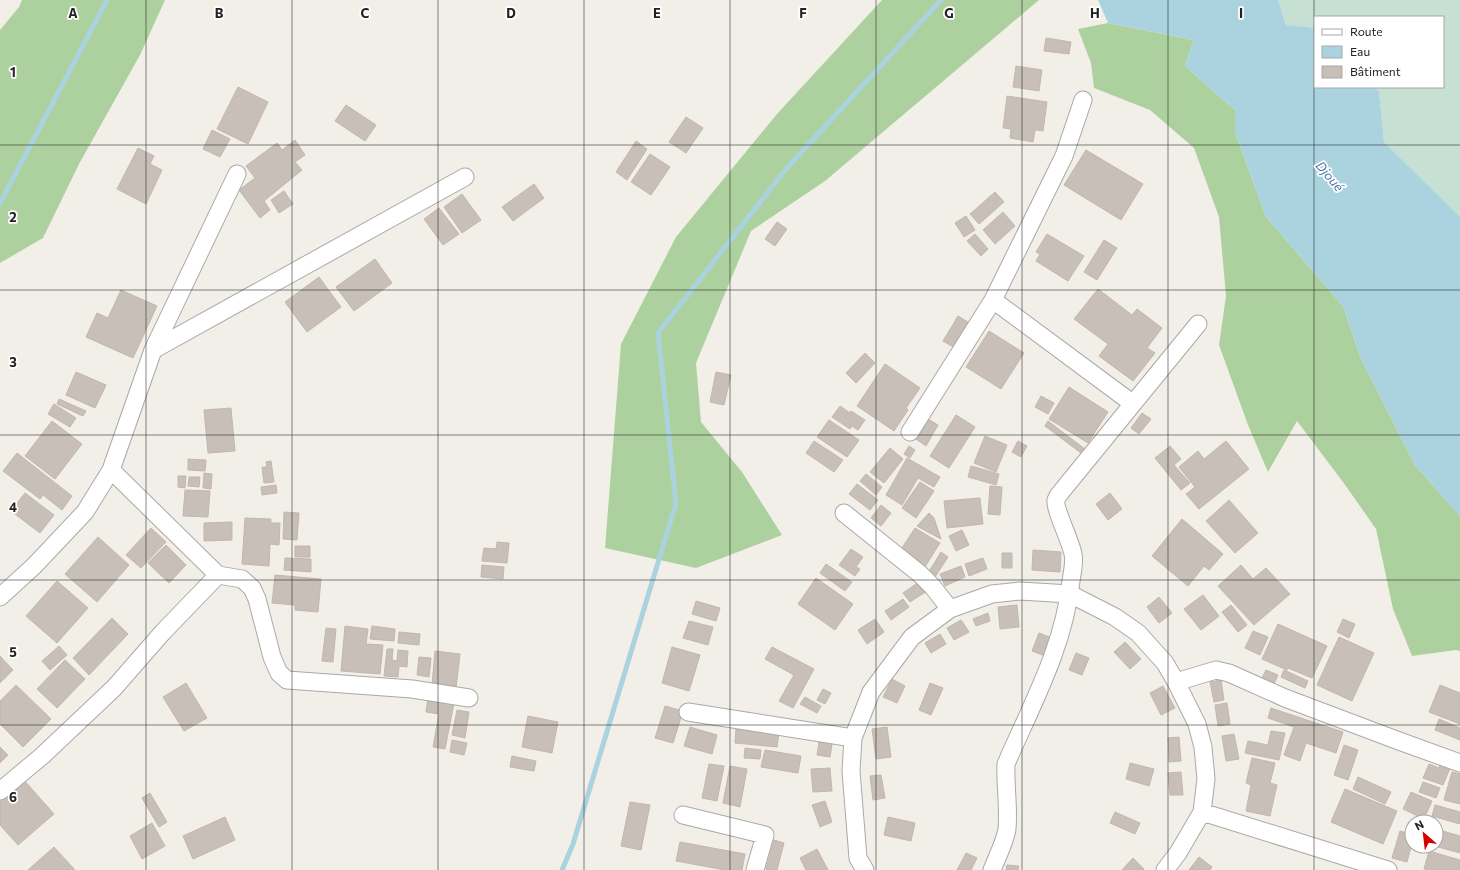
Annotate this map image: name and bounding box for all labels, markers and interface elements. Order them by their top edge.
text: A [68,5,78,21]
text: B [215,5,224,21]
text: C [361,5,370,21]
text: D [506,5,516,21]
text: E [653,5,661,21]
text: F [799,5,807,21]
text: G [944,5,954,21]
text: H [1090,5,1100,21]
text: I [1239,5,1243,21]
legend [1314,16,1444,88]
text: Route [1350,24,1383,38]
text: Eau [1350,44,1370,58]
text: 1 [10,64,16,80]
text: Bâtiment [1350,64,1401,78]
water label: Djoué [1313,158,1348,195]
text: 2 [9,209,17,225]
text: 3 [9,354,17,370]
text: 4 [9,499,17,515]
text: 5 [9,644,17,660]
text: 6 [9,789,17,805]
north arrow [1404,814,1444,854]
text: N [1412,817,1426,832]

